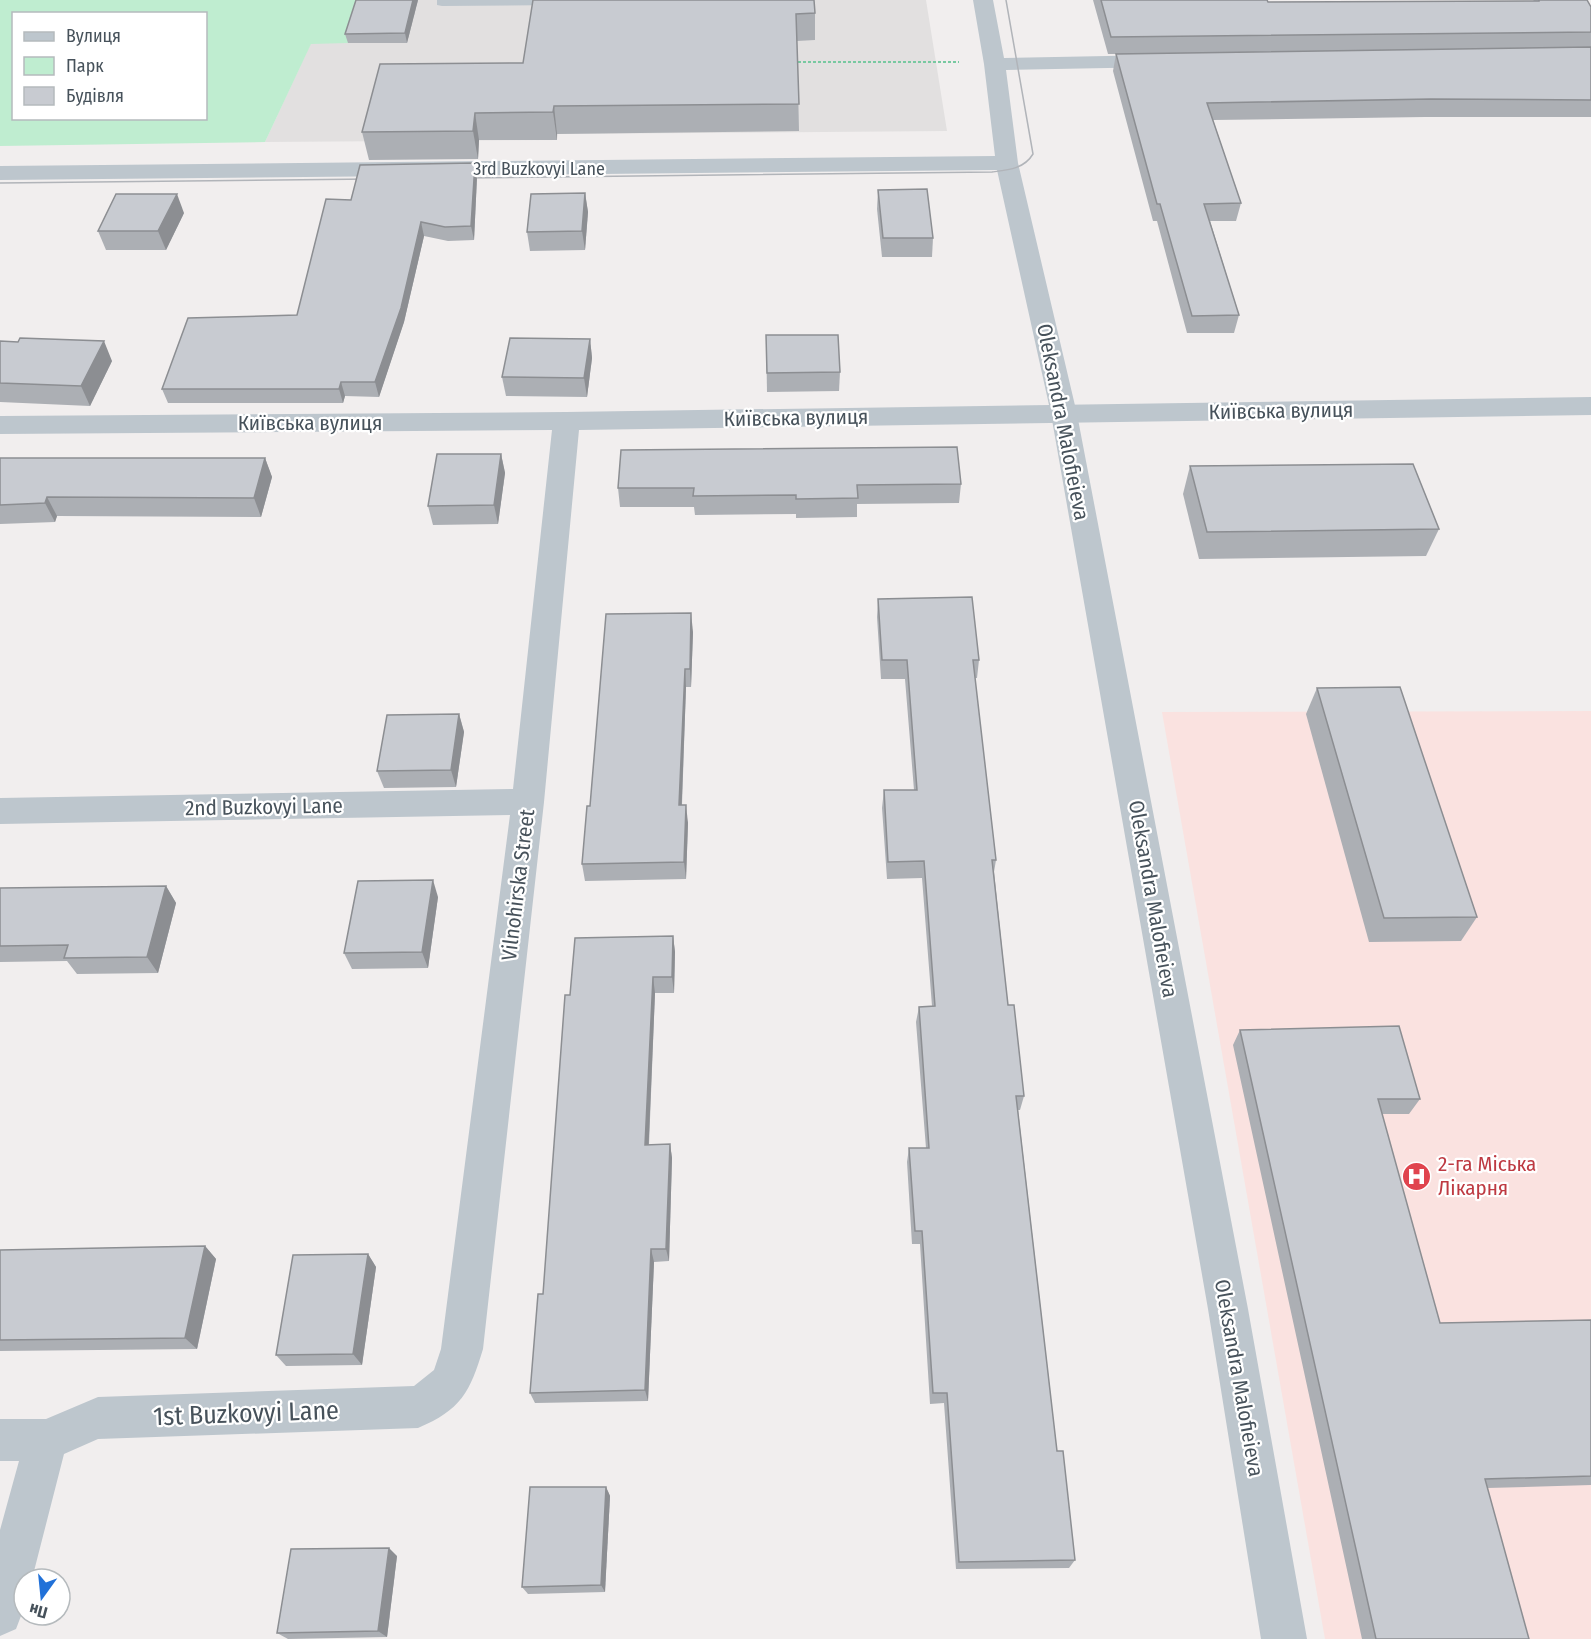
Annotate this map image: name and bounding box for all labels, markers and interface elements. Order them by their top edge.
legend [12,12,207,120]
text: Вулиця [66,25,121,47]
text: Парк [66,55,104,77]
text: Будівля [66,85,124,107]
street label: 3rd Buzkovyi Lane [473,158,605,180]
street label: Oleksandra Malofieieva [1031,321,1095,523]
street label: Київська вулиця [1208,397,1354,425]
street label: Київська вулиця [723,404,869,432]
street label: Київська вулиця [238,410,382,436]
street label: 2nd Buzkovyi Lane [185,793,343,821]
street label: Oleksandra Malofieieva [1123,798,1183,1000]
street label: Vilnohirska Street [496,808,540,962]
place label: 2-га Міська Лікарня [1438,1151,1536,1201]
hospital icon: 2-га Міська Лікарня [1401,1160,1433,1192]
street label: Oleksandra Malofieieva [1209,1277,1269,1479]
street label: 1st Buzkovyi Lane [153,1395,339,1432]
north arrow [12,1567,72,1627]
text: Пн [27,1599,49,1623]

